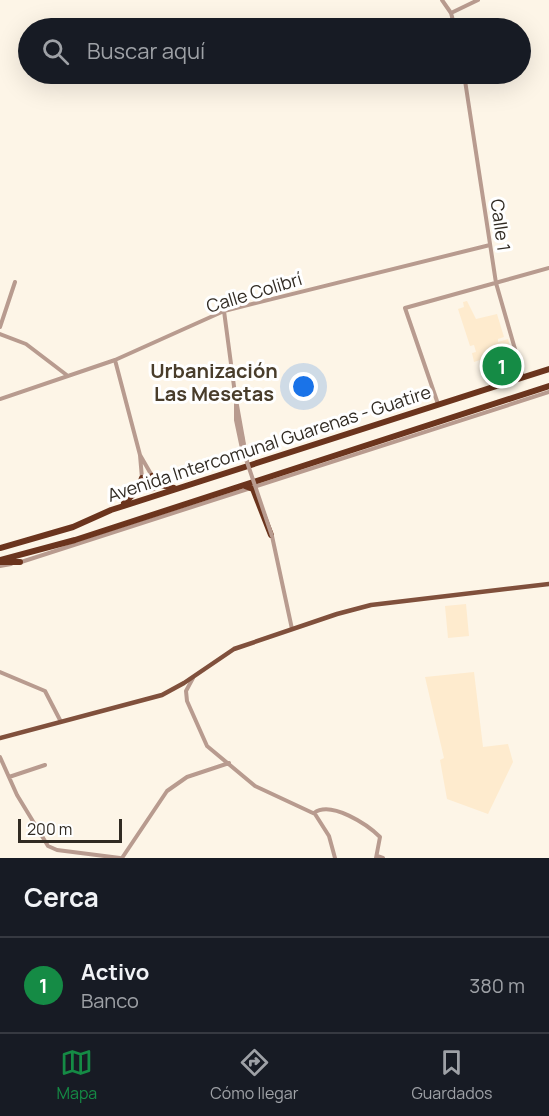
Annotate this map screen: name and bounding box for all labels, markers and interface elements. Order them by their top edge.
search box [18,18,531,84]
icon: search [39,35,72,68]
text: Buscar aquí [87,36,205,66]
street label: Calle 1 [485,197,517,253]
street label: Calle Colibrí [203,266,305,318]
pin: 1 [482,344,522,388]
district label: Urbanización Las Mesetas [150,357,278,407]
your location [289,372,318,401]
street label: Avenida Intercomunal Guarenas - Guatire [104,379,434,507]
scale bar [18,816,122,844]
text: 200 m [27,818,72,840]
text: Cerca [24,879,99,915]
text: Activo [81,957,149,987]
text: 1 [39,972,48,999]
text: 380 m [469,972,525,999]
text: Banco [81,987,139,1014]
tab: Mapa [57,1046,97,1104]
tab: Cómo llegar [210,1046,298,1104]
tab: Guardados [412,1046,492,1104]

